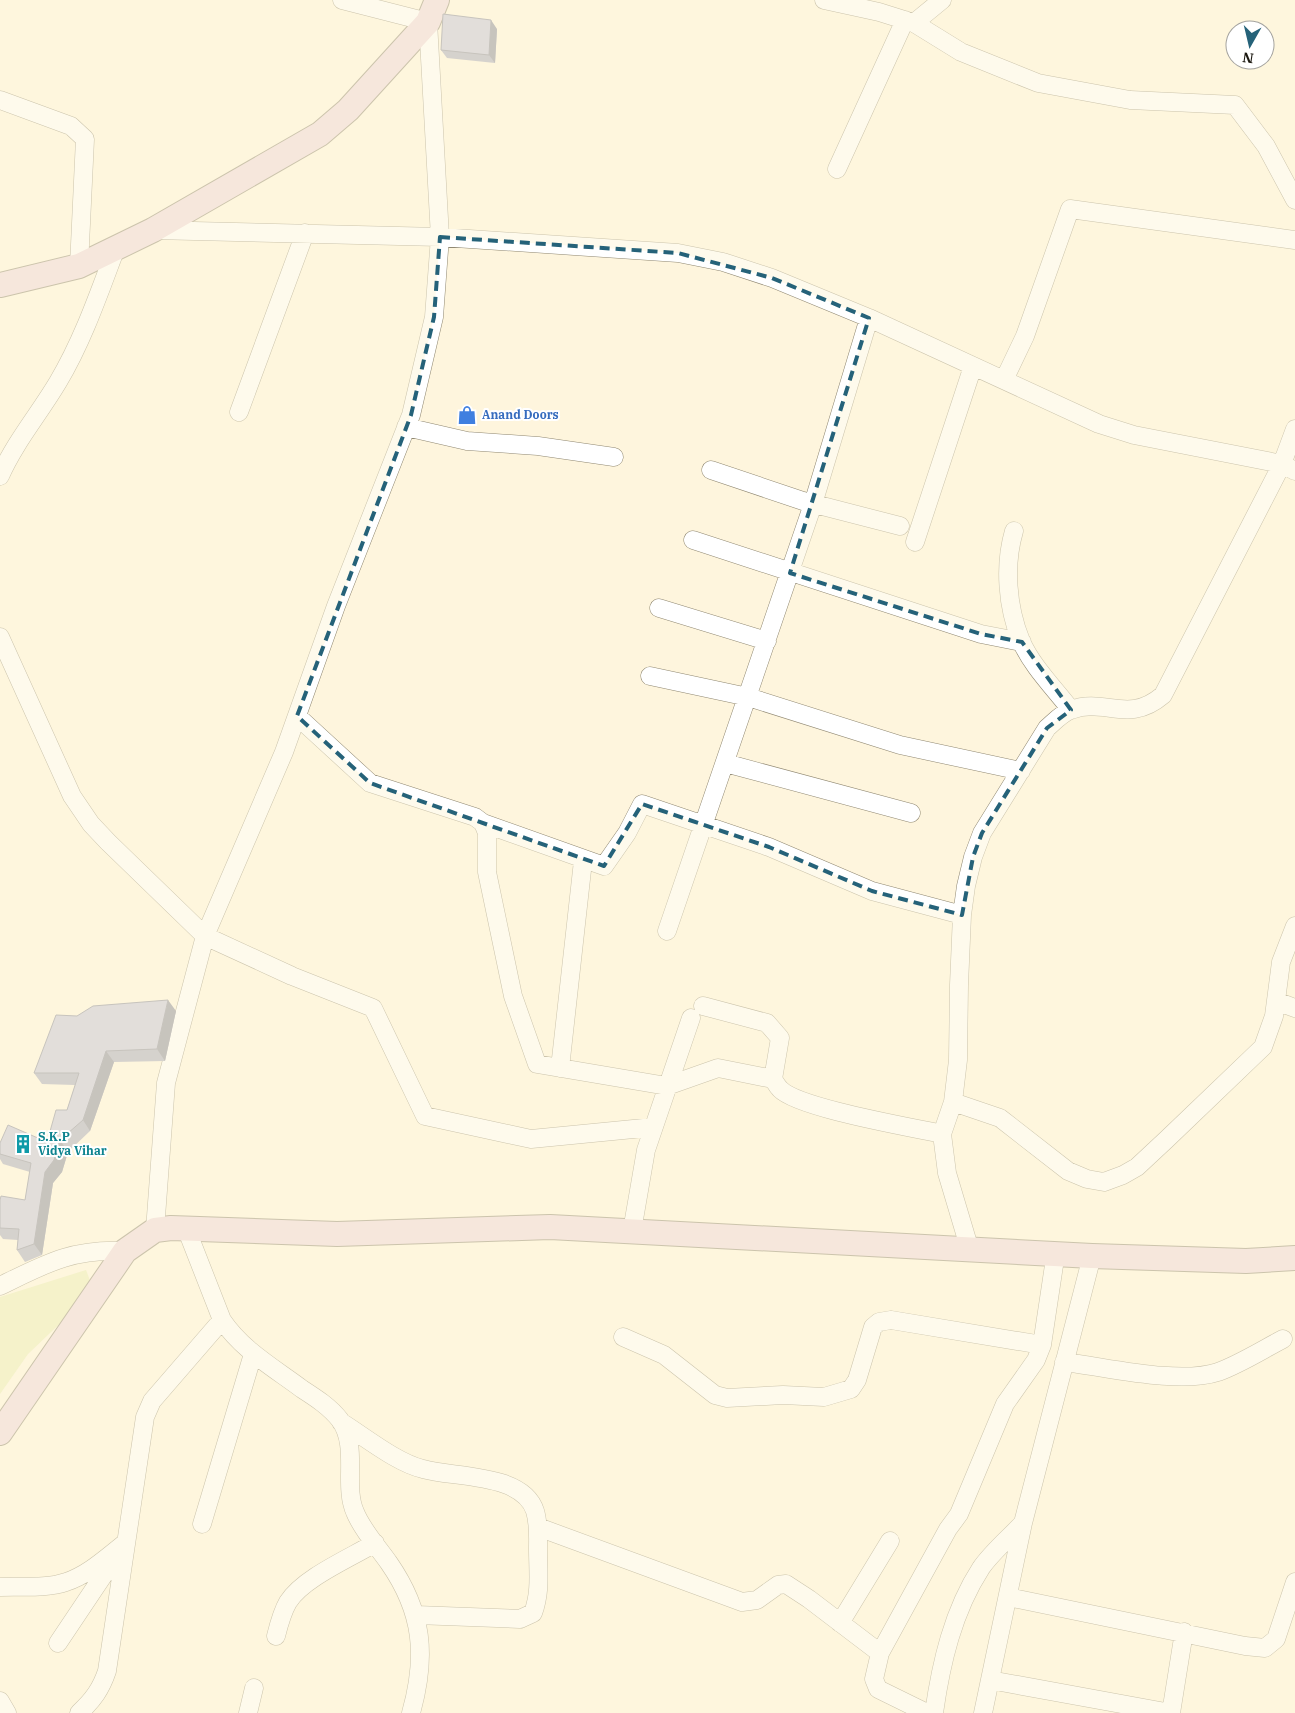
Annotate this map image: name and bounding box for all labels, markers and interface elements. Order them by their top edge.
north arrow [1225,20,1275,70]
text: N [1241,48,1255,68]
shop icon: Anand Doors [456,404,478,426]
place label: Anand Doors [482,407,559,422]
place label: S.K.P Vidya Vihar [38,1129,107,1158]
building icon: S.K.P Vidya Vihar [12,1133,34,1155]

